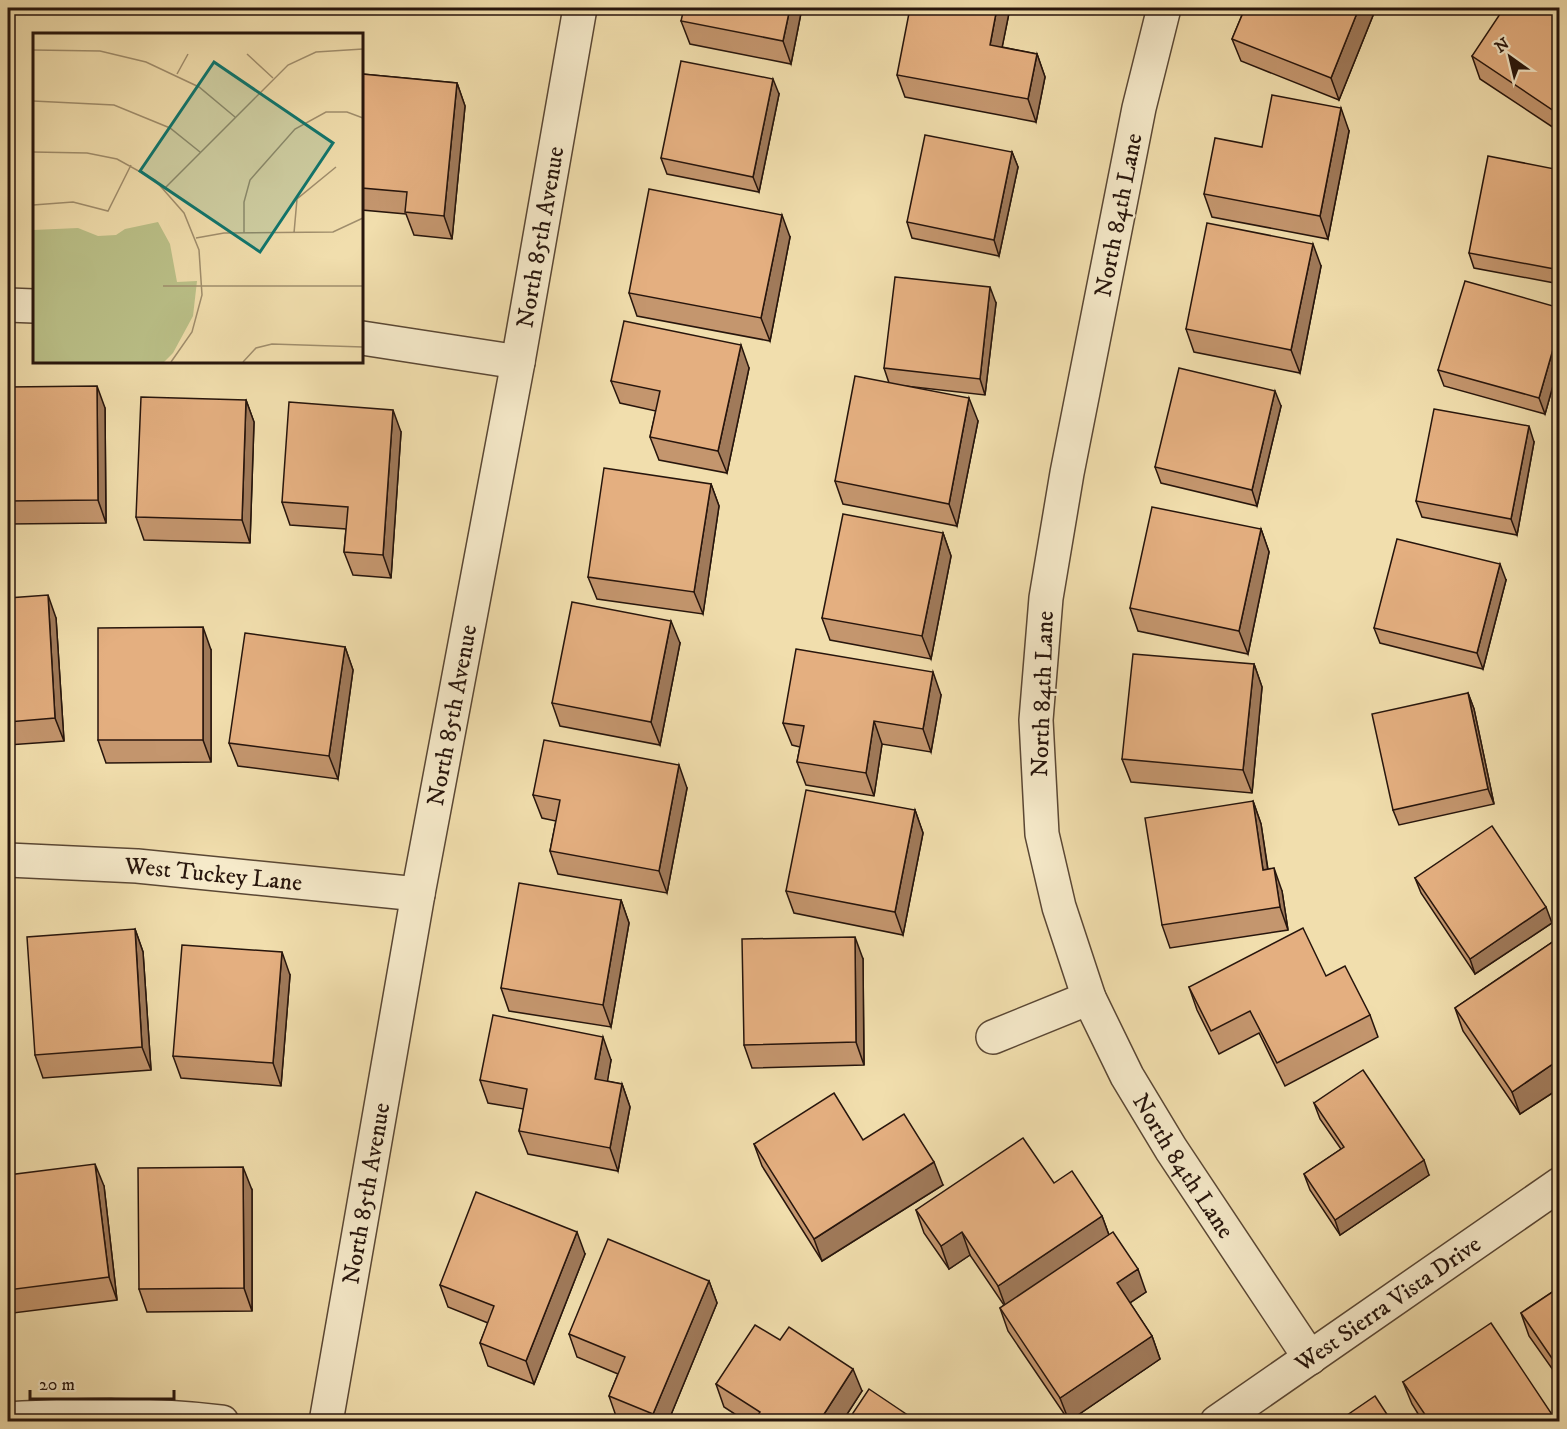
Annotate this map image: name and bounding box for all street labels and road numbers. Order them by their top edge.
street label: North 84th Lane [1088,131,1150,300]
street label: North 85th Avenue [510,144,571,330]
street label: North 84th Lane [1025,610,1061,778]
street label: North 85th Avenue [421,622,484,808]
street label: West Tuckey Lane [123,851,304,898]
street label: North 84th Lane [1125,1088,1240,1244]
street label: North 85th Avenue [336,1100,397,1287]
street label: West Sierra Vista Drive [1289,1229,1487,1380]

